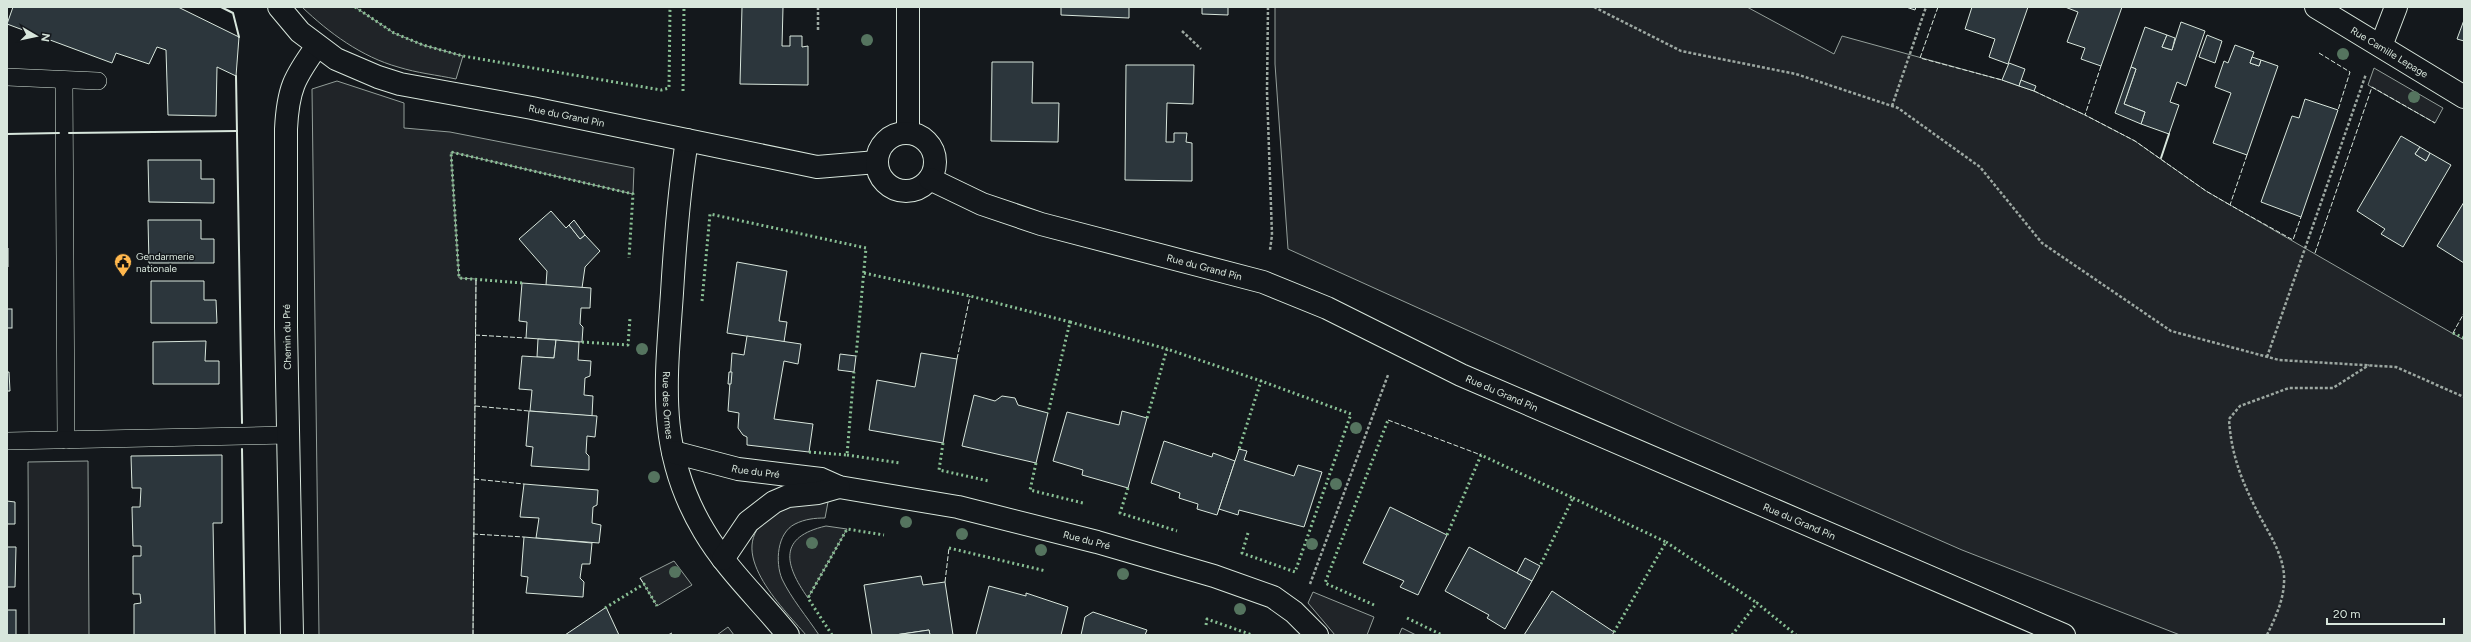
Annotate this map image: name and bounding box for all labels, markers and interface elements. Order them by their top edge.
north arrow [16,16,56,56]
street label: Rue Camille Lepage [2348,23,2431,80]
text: N [38,32,52,43]
street label: Rue du Grand Pin [528,101,606,129]
place label: Gendarmerie nationale [136,250,195,275]
street label: Rue du Grand Pin [1165,251,1244,283]
public building icon: Gendarmerie nationale [113,252,133,277]
street label: Chemin du Pré [280,304,294,370]
street label: Rue des Ormes [660,371,677,440]
street label: Rue du Grand Pin [1464,371,1541,414]
street label: Rue du Pré [730,461,781,481]
street label: Rue du Grand Pin [1761,500,1838,542]
street label: Rue du Pré [1062,527,1112,552]
scale bar [2327,600,2444,626]
text: 20 m [2333,607,2361,621]

